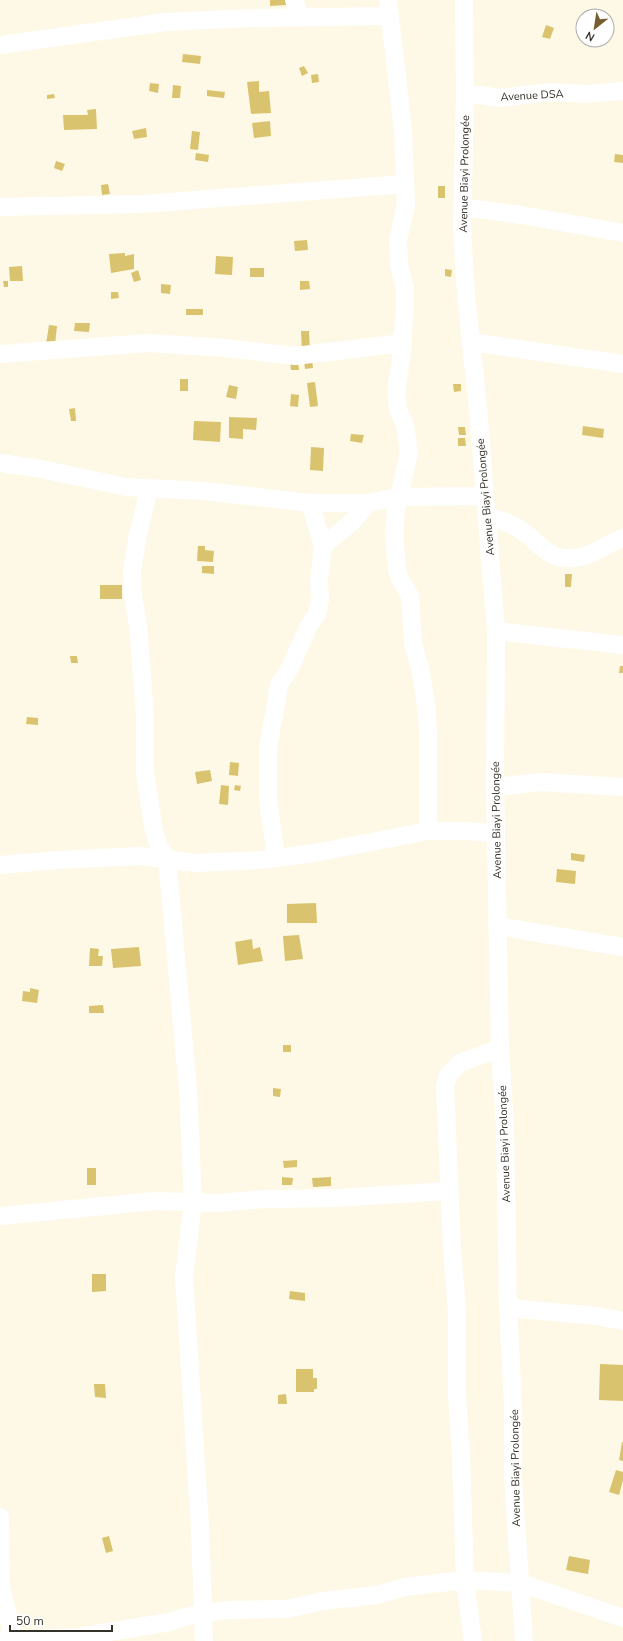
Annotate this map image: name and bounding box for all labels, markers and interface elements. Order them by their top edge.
north arrow [575,8,615,48]
text: N [583,28,598,45]
street label: Avenue DSA [500,86,564,105]
street label: Avenue Biayi Prolongée [456,115,473,233]
street label: Avenue Biayi Prolongée [473,438,498,556]
street label: Avenue Biayi Prolongée [488,761,505,879]
street label: Avenue Biayi Prolongée [495,1085,514,1203]
street label: Avenue Biayi Prolongée [507,1409,524,1527]
scale bar [10,1607,112,1633]
text: 50 m [16,1613,44,1629]

